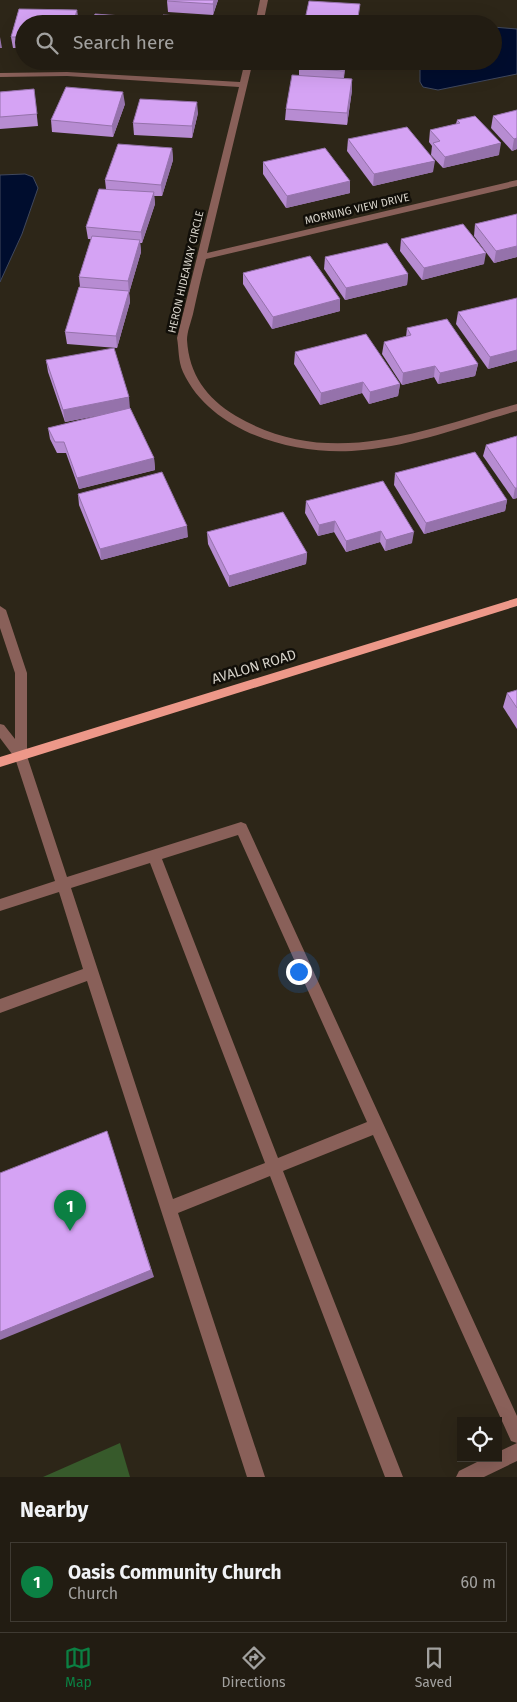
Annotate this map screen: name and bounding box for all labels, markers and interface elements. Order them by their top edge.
search box [15,15,502,70]
icon: search [33,29,61,57]
text: Search here [73,31,174,54]
street label: MORNING VIEW DRIVE [303,191,411,227]
street label: HERON HIDEAWAY CIRCLE [166,209,206,334]
street label: AVALON ROAD [210,646,298,688]
your location [286,959,312,985]
pin: 1 [54,1190,86,1231]
map controls [457,1417,502,1462]
button: locate [457,1417,502,1462]
text: Nearby [20,1497,88,1523]
text: Oasis Community Church [68,1561,282,1584]
text: 1 [33,1573,41,1592]
text: 60 m [461,1573,496,1592]
text: Church [68,1584,118,1603]
tab: Map [64,1644,92,1691]
tab: Directions [221,1644,286,1691]
tab: Saved [415,1644,453,1691]

